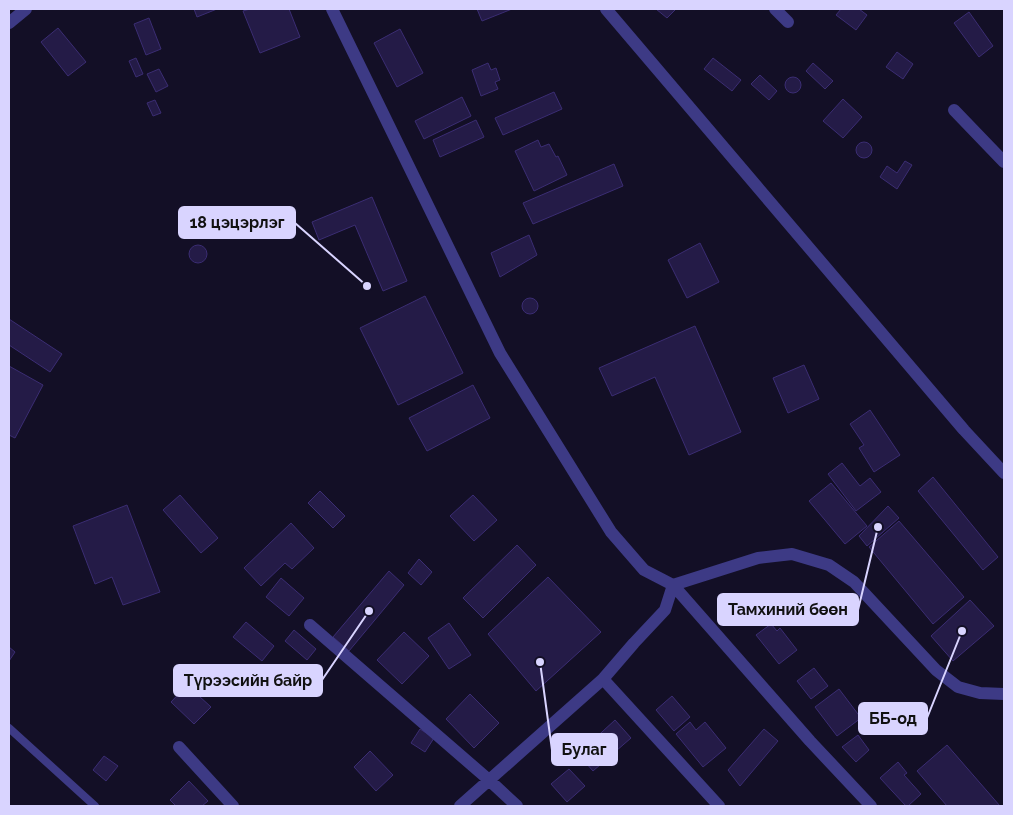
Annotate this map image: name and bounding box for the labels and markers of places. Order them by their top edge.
callout: 18 цэцэрлэг [179,207,295,238]
callout: Тамхиний бөөн [718,594,858,625]
callout: Түрээсийн байр [174,665,322,696]
callout: ББ-од [859,703,927,734]
callout: Булаг [552,734,617,765]

